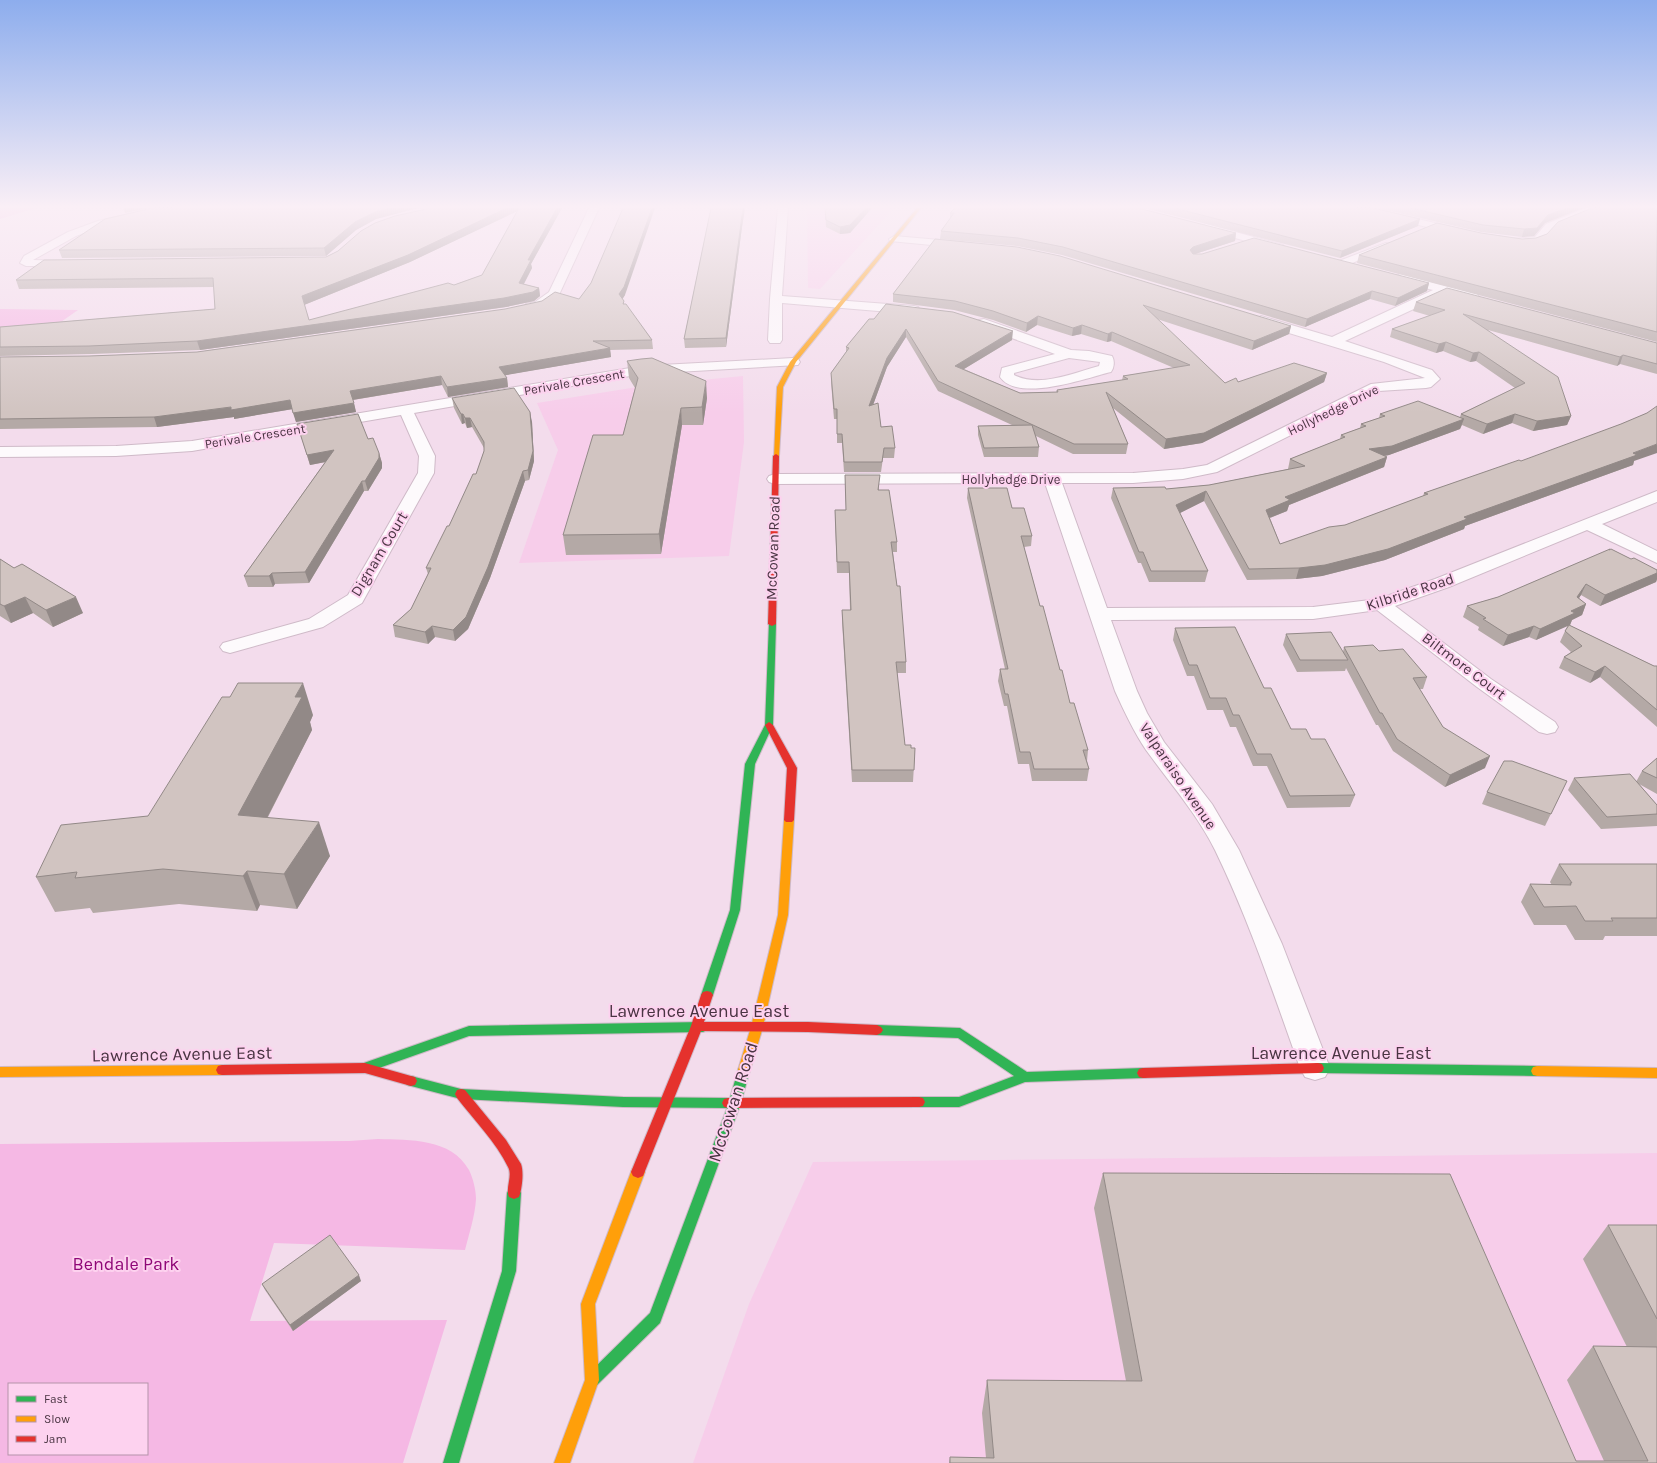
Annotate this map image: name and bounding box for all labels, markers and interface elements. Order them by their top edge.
street label: Perivale Crescent [523,366,626,398]
street label: Hollyhedge Drive [1285,381,1381,438]
street label: Perivale Crescent [204,421,307,451]
street label: Hollyhedge Drive [962,472,1061,487]
street label: McCowan Road [762,496,784,600]
street label: Dignam Court [347,508,411,599]
street label: Kilbride Road [1364,569,1456,615]
street label: Biltmore Court [1419,629,1510,704]
street label: Valparaiso Avenue [1136,719,1220,833]
street label: Lawrence Avenue East [609,1000,790,1022]
street label: McCowan Road [703,1039,763,1165]
street label: Lawrence Avenue East [92,1041,273,1067]
street label: Lawrence Avenue East [1251,1042,1432,1064]
park label: Bendale Park [73,1253,179,1275]
legend [8,1383,148,1455]
text: Fast [44,1392,68,1406]
text: Slow [44,1412,70,1426]
text: Jam [44,1432,67,1446]

